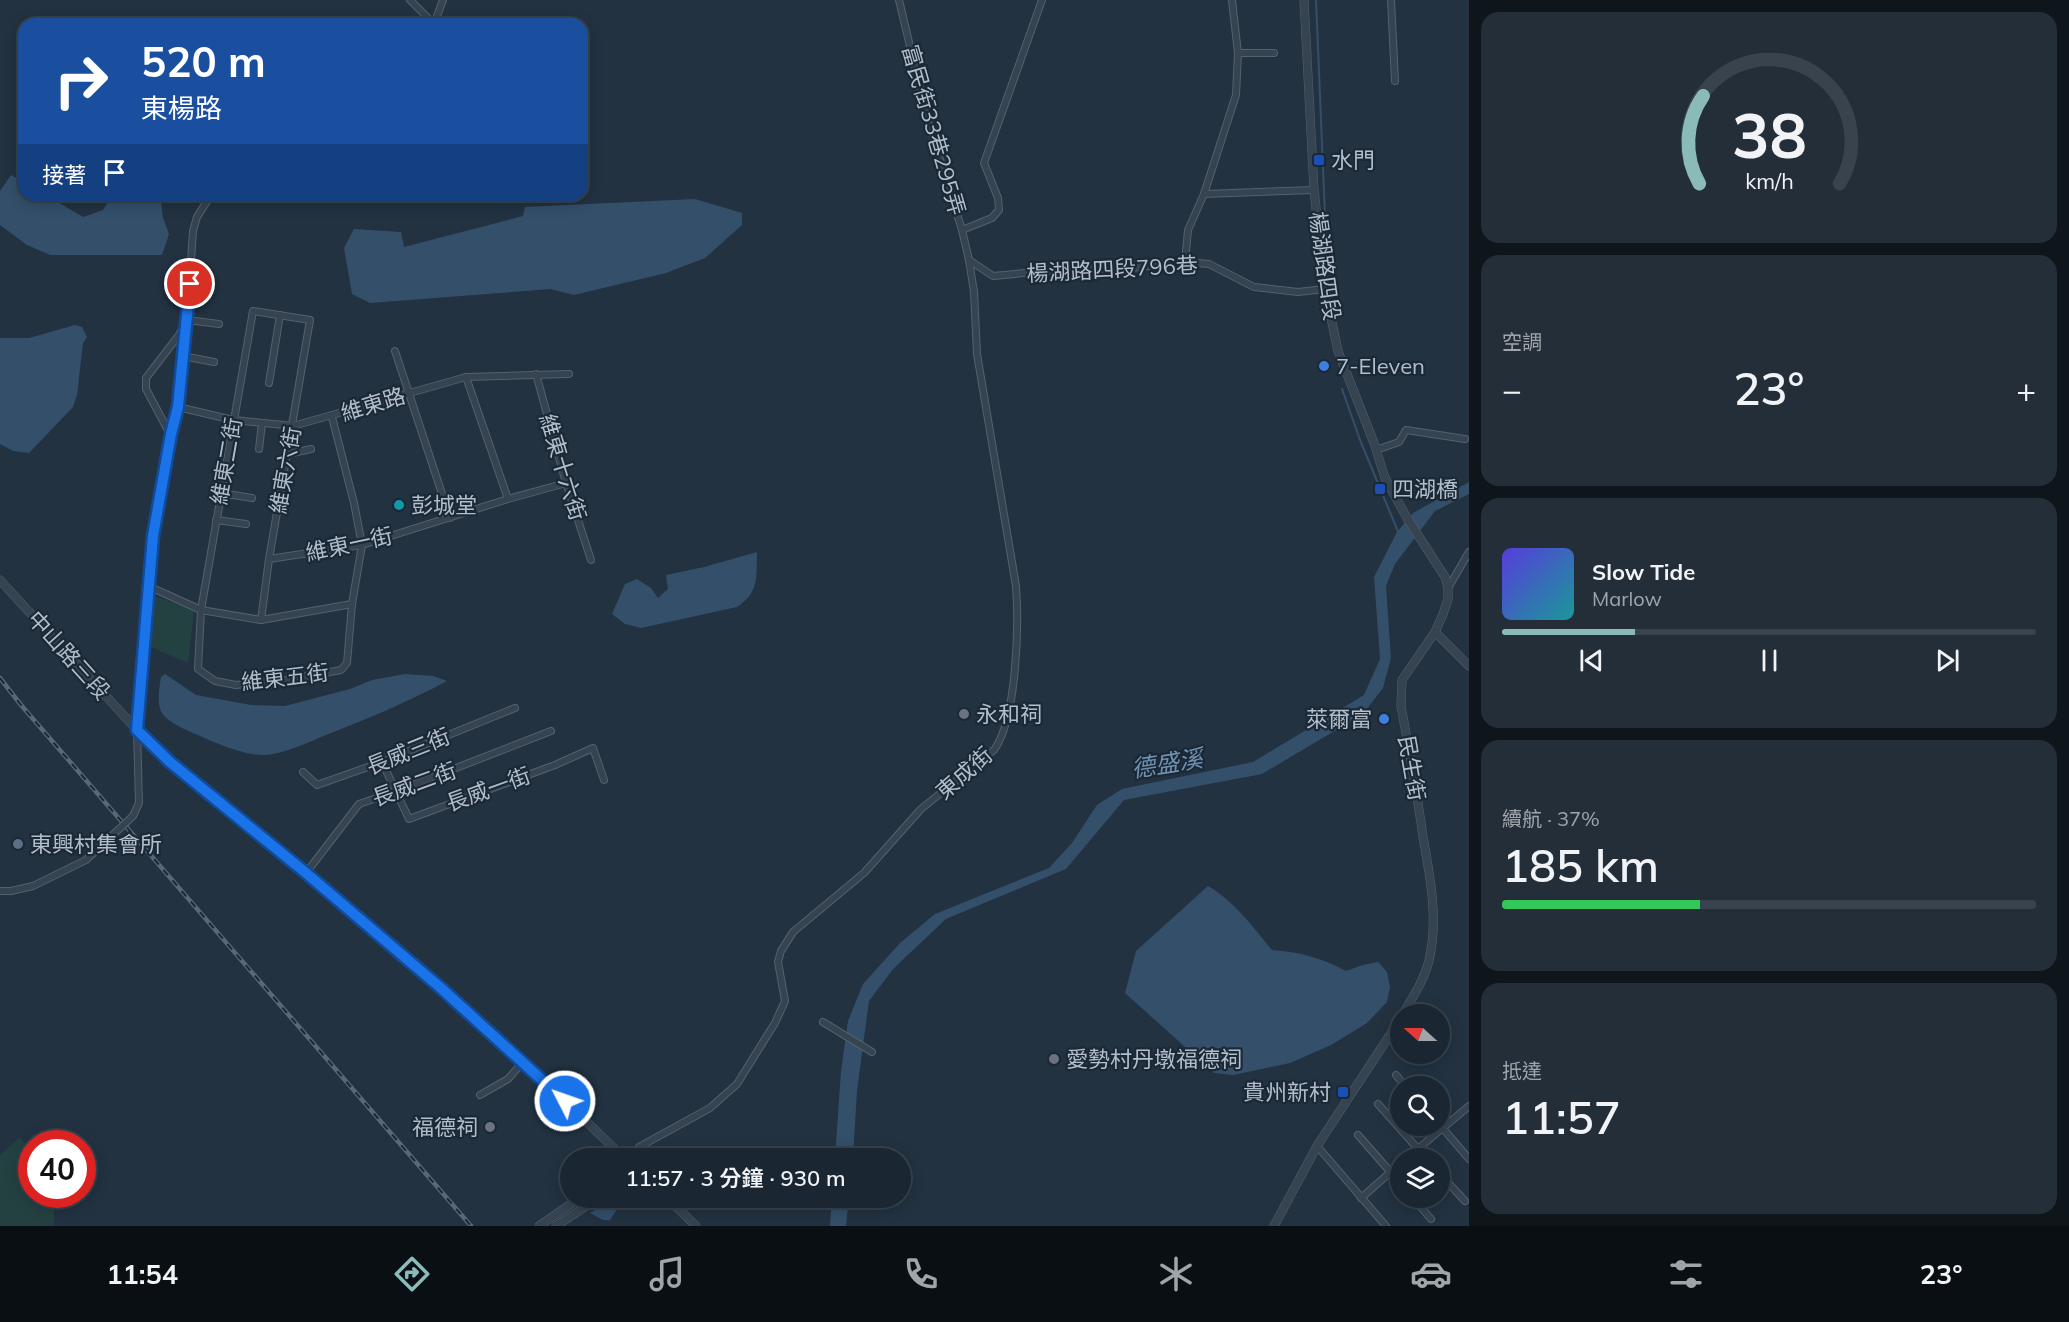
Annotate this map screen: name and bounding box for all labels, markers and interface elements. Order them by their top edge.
text: 520 m [141,35,266,88]
icon: right [42,42,120,120]
street label: 富民街33巷295弄 [896,42,972,218]
text: 東楊路 [141,91,222,125]
text: 38 [1732,96,1806,175]
place label: 水門 [1331,146,1375,174]
marker: 水門 [1312,153,1326,167]
icon: arrive [98,156,131,189]
text: 接著 [42,161,86,189]
text: km/h [1745,168,1793,195]
street label: 楊湖路四段 [1303,210,1347,322]
street label: 楊湖路四段796巷 [1026,251,1198,287]
pin [164,258,215,309]
icon: arrive [173,267,206,300]
text: 空調 [1502,329,1542,354]
place label: 7-Eleven [1336,352,1425,380]
marker: 7-Eleven [1317,359,1331,373]
text: 23° [1734,360,1804,416]
text: − [1502,369,1522,410]
text: + [2016,369,2036,410]
street label: 維東路 [337,381,409,427]
street label: 維東十六街 [534,410,592,524]
street label: 維東二街 [205,415,247,507]
street label: 維東六街 [264,424,306,516]
place label: 四湖橋 [1392,475,1458,503]
marker: 四湖橋 [1373,482,1387,496]
place label: 彭城堂 [411,491,477,519]
marker: 彭城堂 [392,498,406,512]
street label: 維東一街 [303,521,395,567]
text: Slow Tide [1592,558,1695,586]
text: Marlow [1592,586,1662,611]
street label: 中山路三段 [22,605,116,705]
icon: previous [1575,644,1608,677]
icon: pause [1753,644,1786,677]
icon: next [1931,644,1964,677]
street label: 維東五街 [240,658,330,696]
place label: 永和祠 [976,700,1042,728]
place label: 萊爾富 [1306,705,1372,733]
marker: 永和祠 [957,707,971,721]
marker: 萊爾富 [1377,712,1391,726]
street label: 長威三街 [362,722,454,780]
street label: 民生街 [1392,733,1432,803]
street label: 東成街 [930,741,998,805]
water label: 德盛溪 [1129,742,1208,783]
street label: 長威二街 [368,756,460,812]
street label: 長威一街 [442,761,534,817]
text: 續航 · 37% [1502,806,1600,831]
place label: 東興村集會所 [30,830,162,858]
marker: 東興村集會所 [11,837,25,851]
text: 185 km [1502,837,1659,893]
north arrow [1390,1004,1450,1064]
map controls [1390,1004,1450,1208]
place label: 愛勢村丹墩福德祠 [1066,1045,1242,1073]
marker: 愛勢村丹墩福德祠 [1047,1052,1061,1066]
text: 抵達 [1502,1058,1542,1083]
position arrow [533,1069,597,1133]
button: search [1390,1076,1450,1136]
place label: 貴州新村 [1243,1078,1331,1106]
marker: 貴州新村 [1336,1085,1350,1099]
text: 11:57 [1502,1089,1621,1145]
place label: 福德祠 [412,1113,478,1141]
marker: 福德祠 [483,1120,497,1134]
speed limit sign: 40 [18,1130,96,1208]
button: layers [1390,1148,1450,1208]
text: 11:57 · 3 分鐘 · 930 m [625,1164,846,1192]
icon: directions [391,1253,433,1295]
icon: music [646,1253,688,1295]
icon: phone [900,1253,942,1295]
icon: climate [1155,1253,1197,1295]
icon: car [1410,1253,1452,1295]
icon: filters [1665,1253,1707,1295]
text: 11:54 [106,1257,178,1291]
text: 23° [1920,1257,1962,1291]

